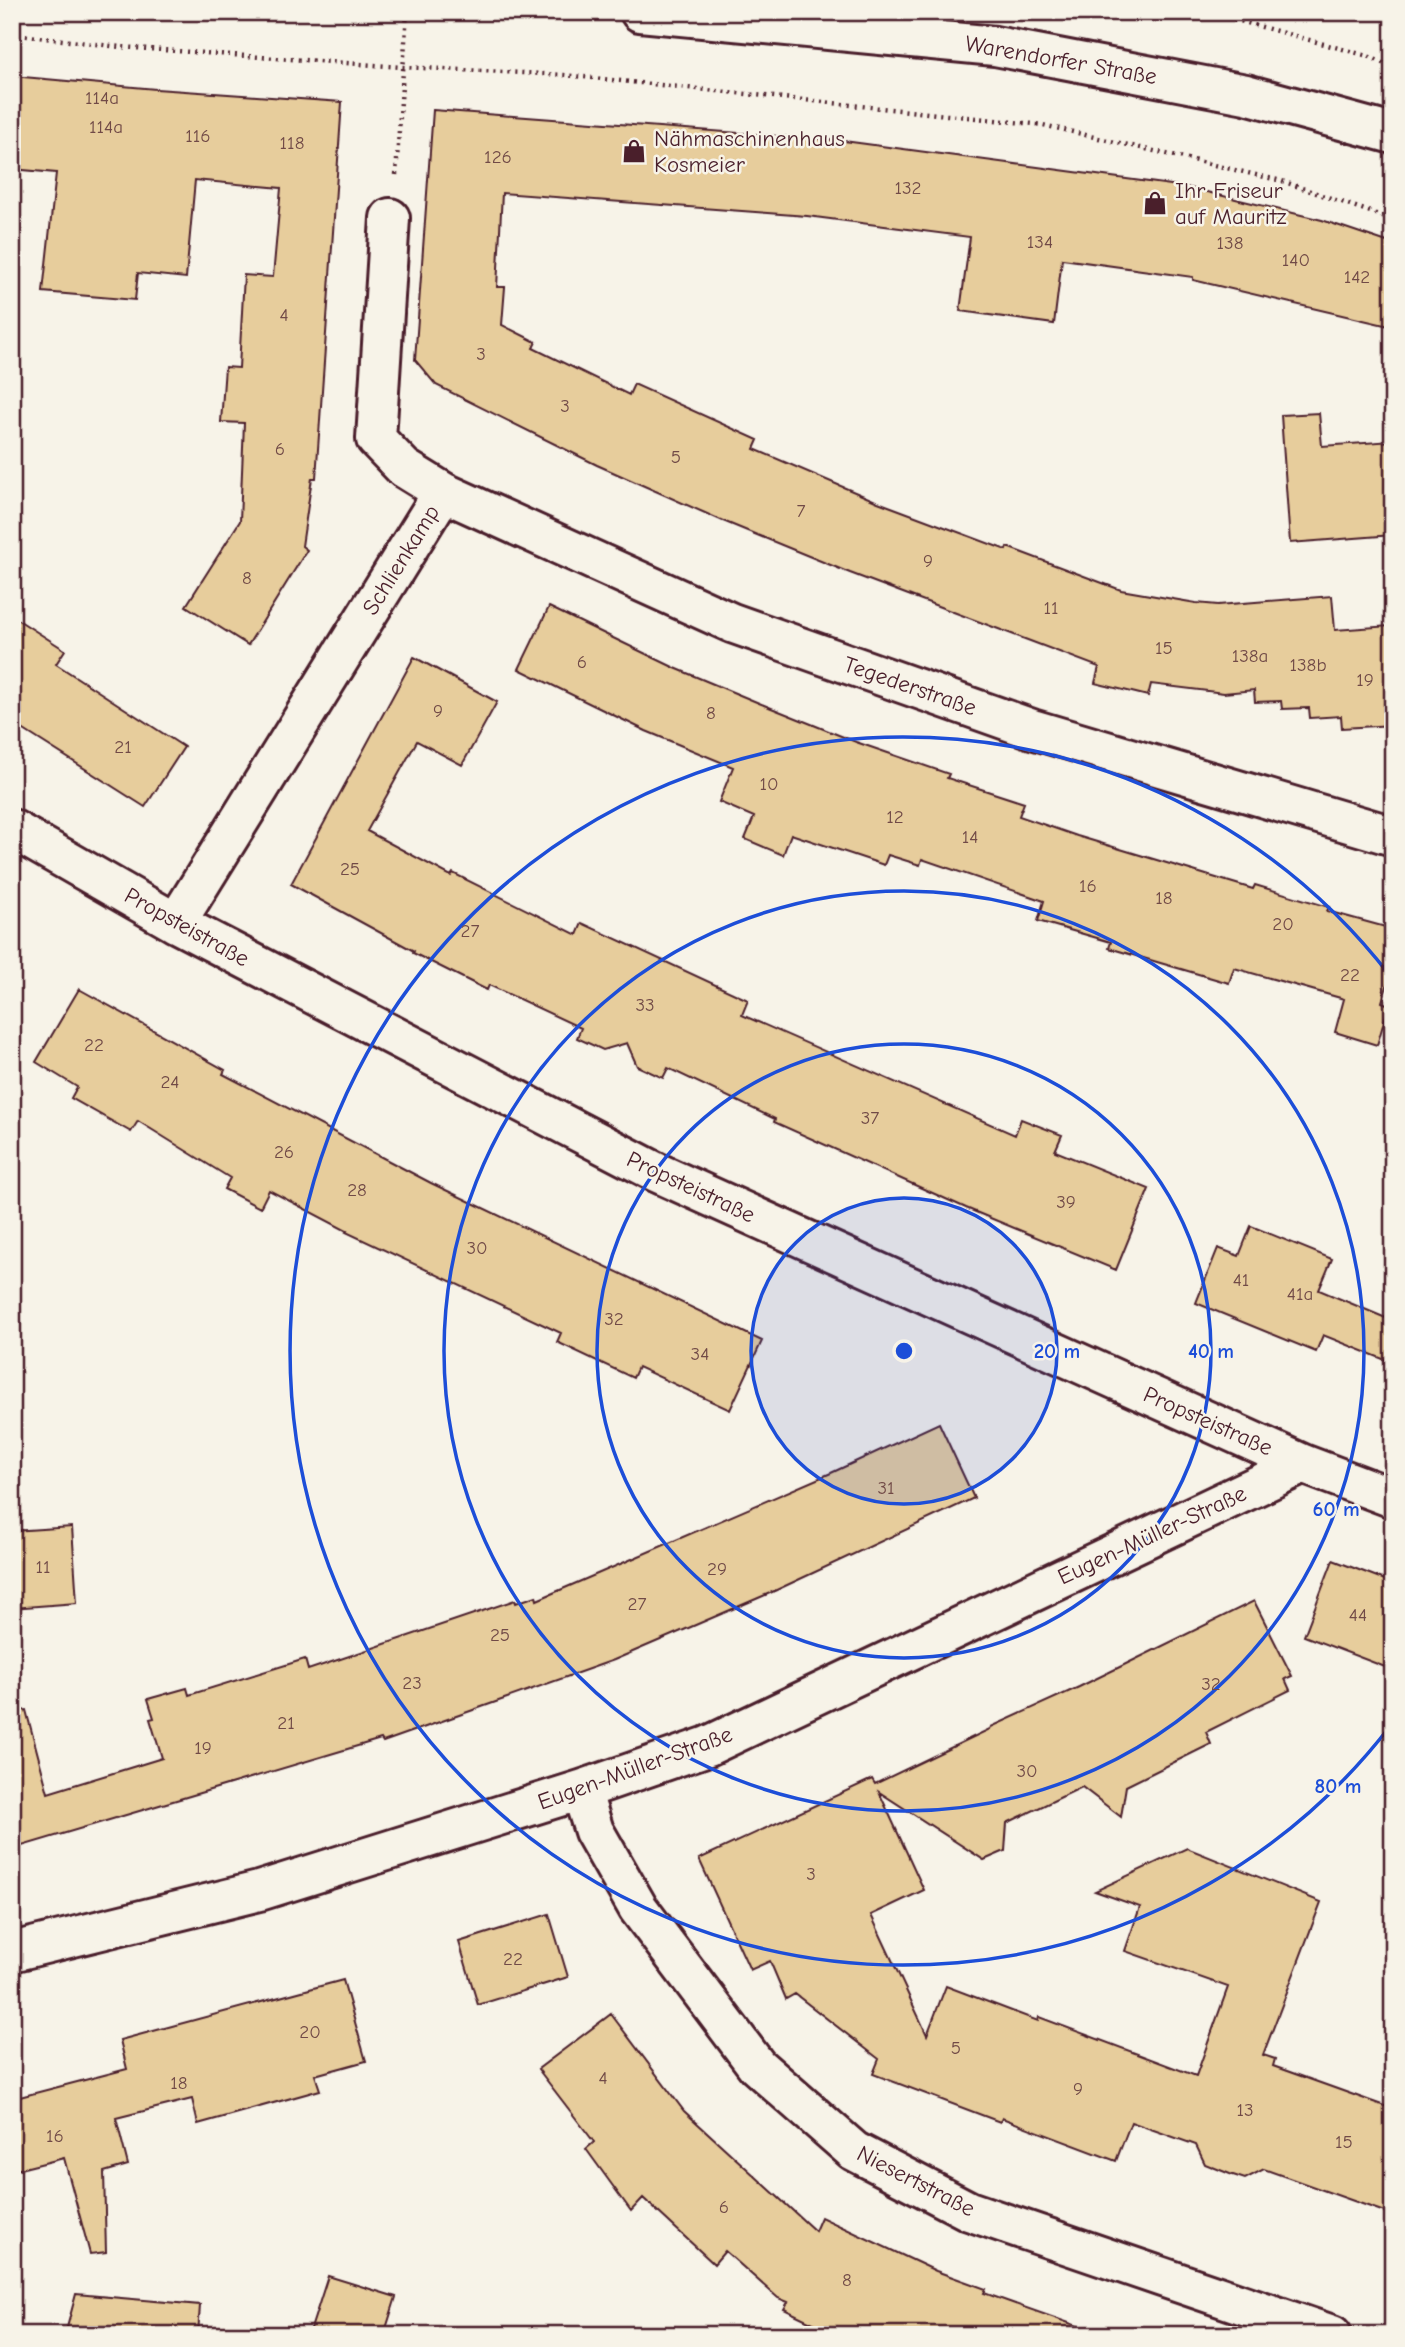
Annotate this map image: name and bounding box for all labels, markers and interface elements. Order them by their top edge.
street label: Warendorfer Straße [963,30,1159,90]
house number: 114a [85,87,119,109]
house number: 114a [89,116,123,138]
house number: 116 [185,125,211,147]
place label: Nähmaschinenhaus Kosmeier [654,125,845,178]
house number: 118 [280,132,304,154]
shop icon: Nähmaschinenhaus Kosmeier [620,137,648,165]
house number: 126 [484,146,512,168]
house number: 132 [894,177,922,199]
place label: Ihr Friseur auf Mauritz [1175,177,1287,230]
shop icon: Ihr Friseur auf Mauritz [1141,189,1169,217]
house number: 134 [1027,231,1053,253]
house number: 138 [1217,232,1243,254]
house number: 140 [1282,249,1310,271]
house number: 142 [1344,266,1370,288]
house number: 4 [279,304,289,326]
house number: 3 [476,343,486,365]
house number: 3 [560,395,570,417]
house number: 6 [275,438,285,460]
house number: 5 [671,446,681,468]
street label: Schlienkamp [357,500,445,620]
house number: 7 [797,500,806,522]
house number: 9 [923,550,933,572]
house number: 8 [242,567,252,589]
house number: 11 [1043,597,1059,619]
house number: 15 [1155,637,1173,659]
house number: 138a [1232,645,1268,667]
house number: 6 [577,651,587,673]
street label: Tegederstraße [840,651,980,721]
house number: 138b [1289,654,1327,676]
house number: 19 [1356,669,1374,691]
house number: 9 [433,700,443,722]
house number: 8 [706,702,716,724]
house number: 21 [114,736,132,758]
house number: 10 [759,773,779,795]
house number: 12 [886,806,904,828]
house number: 14 [962,826,978,848]
house number: 25 [340,858,360,880]
house number: 16 [1079,875,1097,897]
street label: Propsteistraße [120,882,254,972]
house number: 18 [1155,887,1173,909]
house number: 20 [1272,913,1294,935]
house number: 27 [461,920,479,942]
house number: 22 [1340,964,1360,986]
house number: 33 [635,994,655,1016]
house number: 22 [84,1034,104,1056]
house number: 24 [160,1071,180,1093]
house number: 37 [861,1107,879,1129]
house number: 26 [274,1141,294,1163]
street label: Propsteistraße [623,1146,759,1228]
house number: 28 [347,1179,367,1201]
house number: 39 [1056,1191,1076,1213]
house number: 30 [466,1237,488,1259]
house number: 41 [1233,1269,1249,1291]
house number: 41a [1287,1283,1313,1305]
house number: 32 [604,1308,624,1330]
centre of rings [892,1339,916,1363]
text: 20 m [1034,1339,1080,1363]
text: 40 m [1188,1339,1234,1363]
house number: 34 [691,1343,709,1365]
street label: Propsteistraße [1139,1381,1277,1461]
house number: 31 [877,1477,895,1499]
street label: Eugen-Müller-Straße [1053,1479,1251,1591]
text: 60 m [1312,1497,1360,1521]
house number: 11 [35,1556,51,1578]
house number: 29 [707,1558,727,1580]
house number: 27 [628,1593,646,1615]
house number: 44 [1349,1604,1367,1626]
house number: 25 [490,1624,510,1646]
house number: 23 [402,1672,422,1694]
house number: 32 [1201,1673,1221,1695]
house number: 21 [277,1712,295,1734]
street label: Eugen-Müller-Straße [534,1720,736,1816]
house number: 19 [194,1737,212,1759]
house number: 30 [1016,1760,1038,1782]
text: 80 m [1315,1774,1361,1798]
house number: 3 [806,1863,816,1885]
house number: 22 [503,1948,523,1970]
house number: 20 [299,2021,321,2043]
house number: 5 [951,2037,961,2059]
house number: 4 [598,2067,608,2089]
house number: 18 [170,2072,188,2094]
house number: 9 [1073,2078,1083,2100]
house number: 13 [1236,2099,1254,2121]
house number: 16 [46,2125,64,2147]
house number: 15 [1335,2131,1353,2153]
street label: Niesertstraße [852,2140,980,2222]
house number: 6 [719,2196,729,2218]
house number: 8 [842,2269,852,2291]

